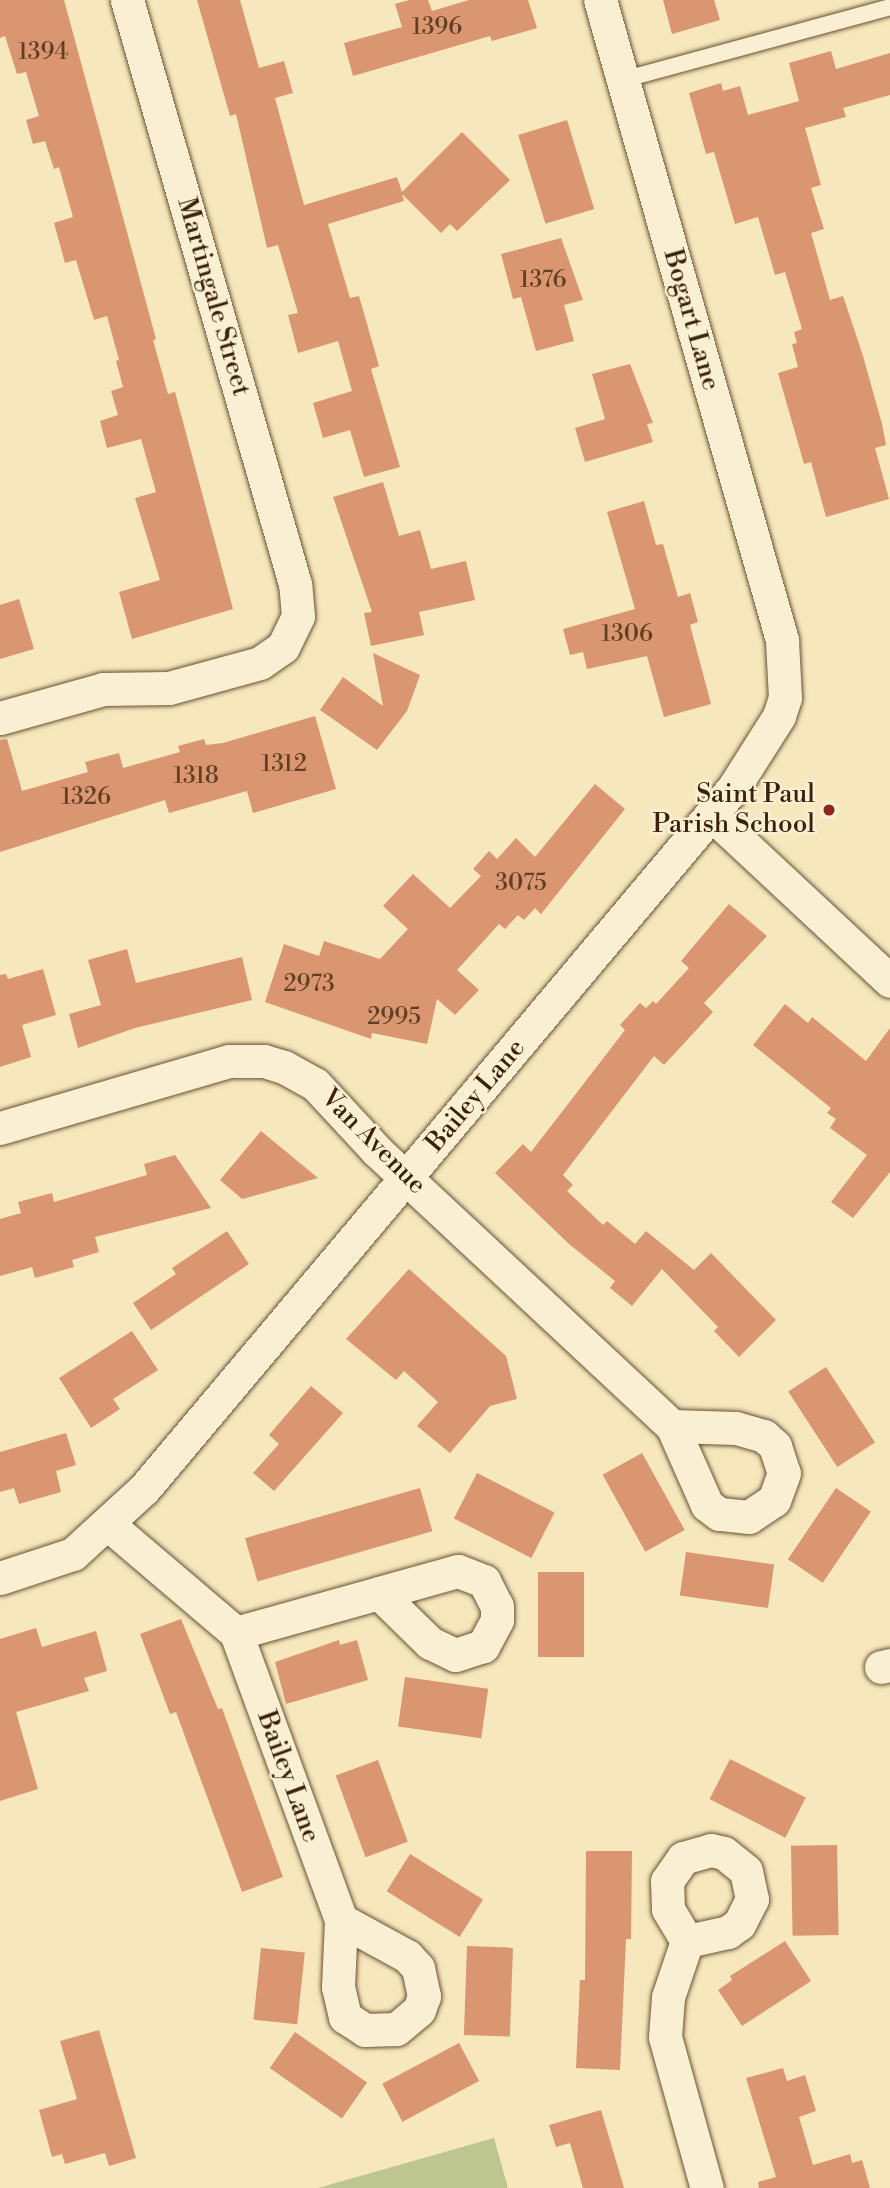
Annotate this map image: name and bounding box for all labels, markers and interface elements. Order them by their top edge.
house number: 1396 [412,13,462,41]
house number: 1394 [18,38,68,66]
street label: Martingale Street [170,194,256,400]
street label: Bogart Lane [656,246,726,394]
house number: 1376 [520,266,566,294]
house number: 1306 [601,620,653,648]
house number: 1312 [261,750,307,778]
house number: 1318 [173,762,219,790]
place label: Saint Paul Parish School [653,779,815,840]
house number: 1326 [61,783,111,811]
marker: Saint Paul Parish School [821,802,837,818]
house number: 3075 [495,869,547,897]
house number: 2973 [283,970,335,998]
house number: 2995 [367,1003,421,1031]
street label: Bailey Lane [420,1033,532,1159]
street label: Van Avenue [314,1083,432,1201]
street label: Bailey Lane [250,1707,326,1847]

